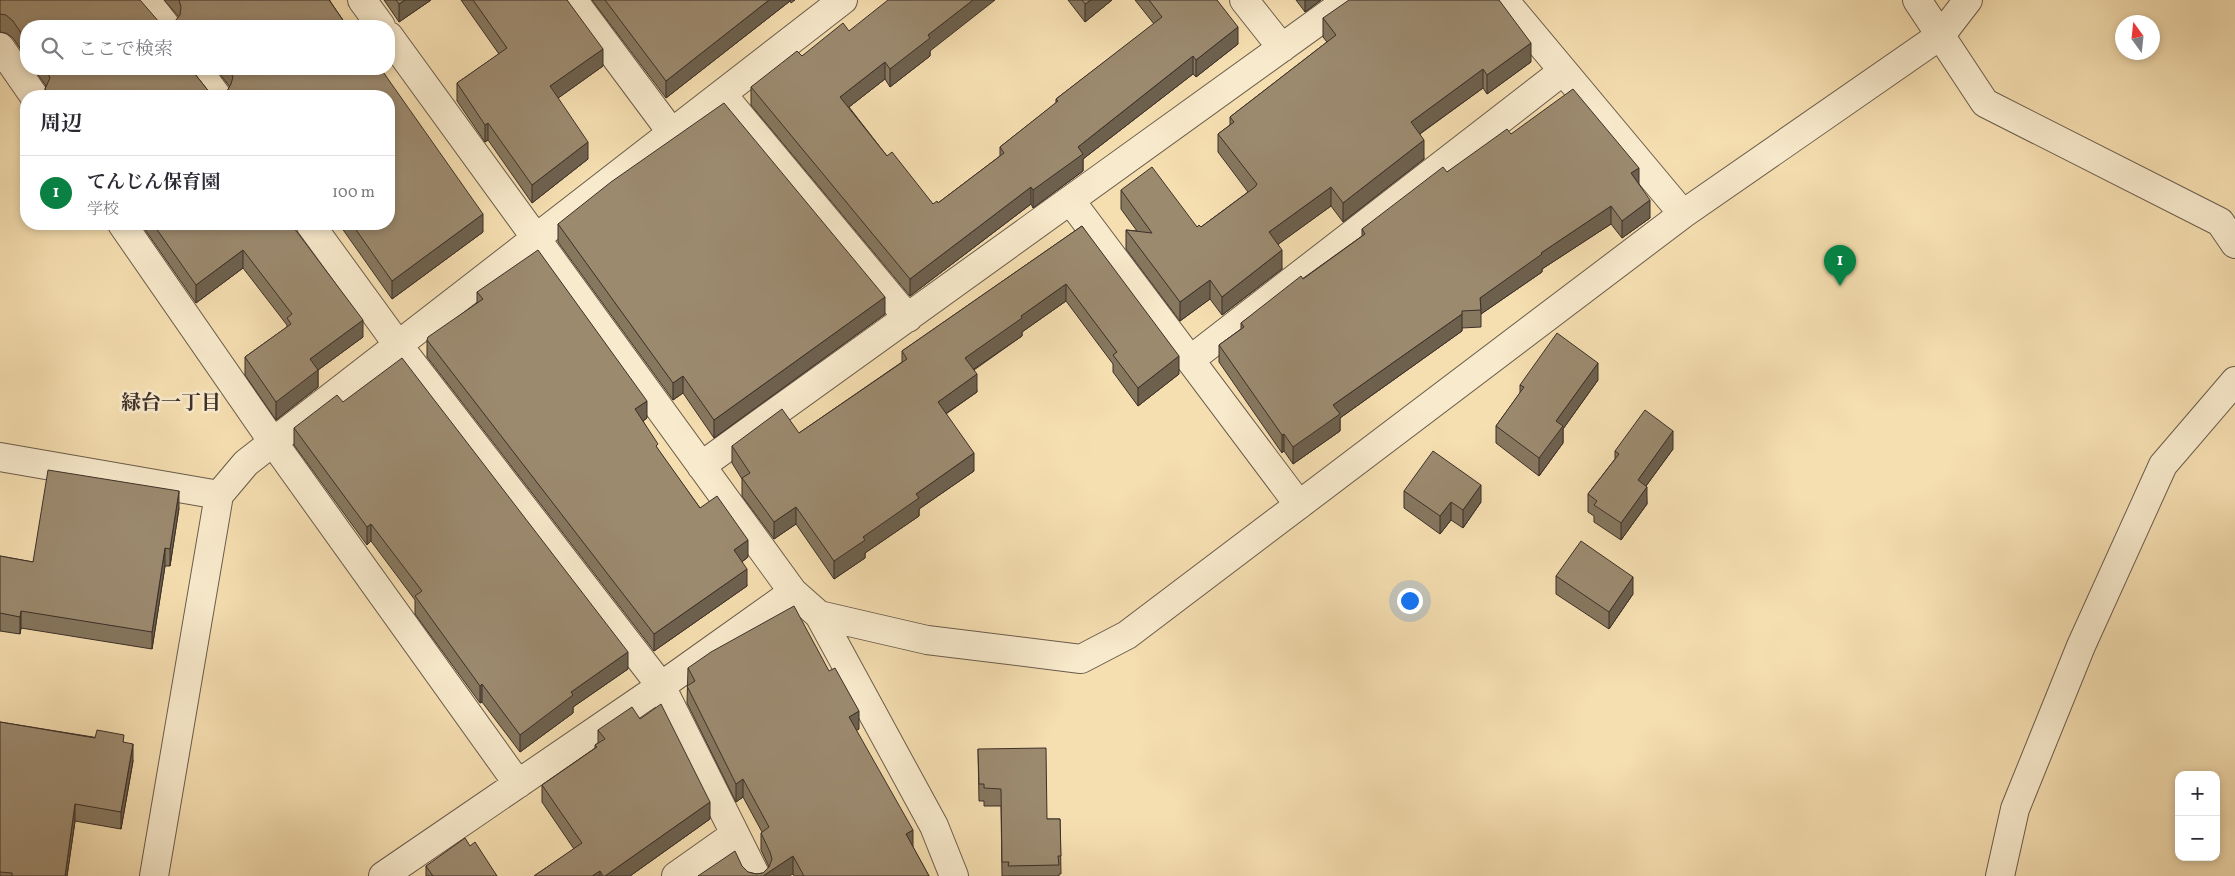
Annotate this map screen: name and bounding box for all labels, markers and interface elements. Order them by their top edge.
north arrow [2115,15,2160,60]
search box [20,20,395,75]
icon: search [38,34,66,62]
text: ここで検索 [78,37,173,63]
text: 周辺 [40,110,82,139]
text: てんじん保育園 [87,170,220,196]
text: 1 [53,182,59,204]
text: 100 m [332,182,375,204]
text: 学校 [87,199,119,221]
pin: 1 [1824,245,1856,286]
district label: 緑台一丁目 [121,390,221,418]
your location [1397,588,1423,614]
map controls [2175,771,2220,861]
button: + [2175,771,2220,816]
button: − [2175,816,2220,861]

